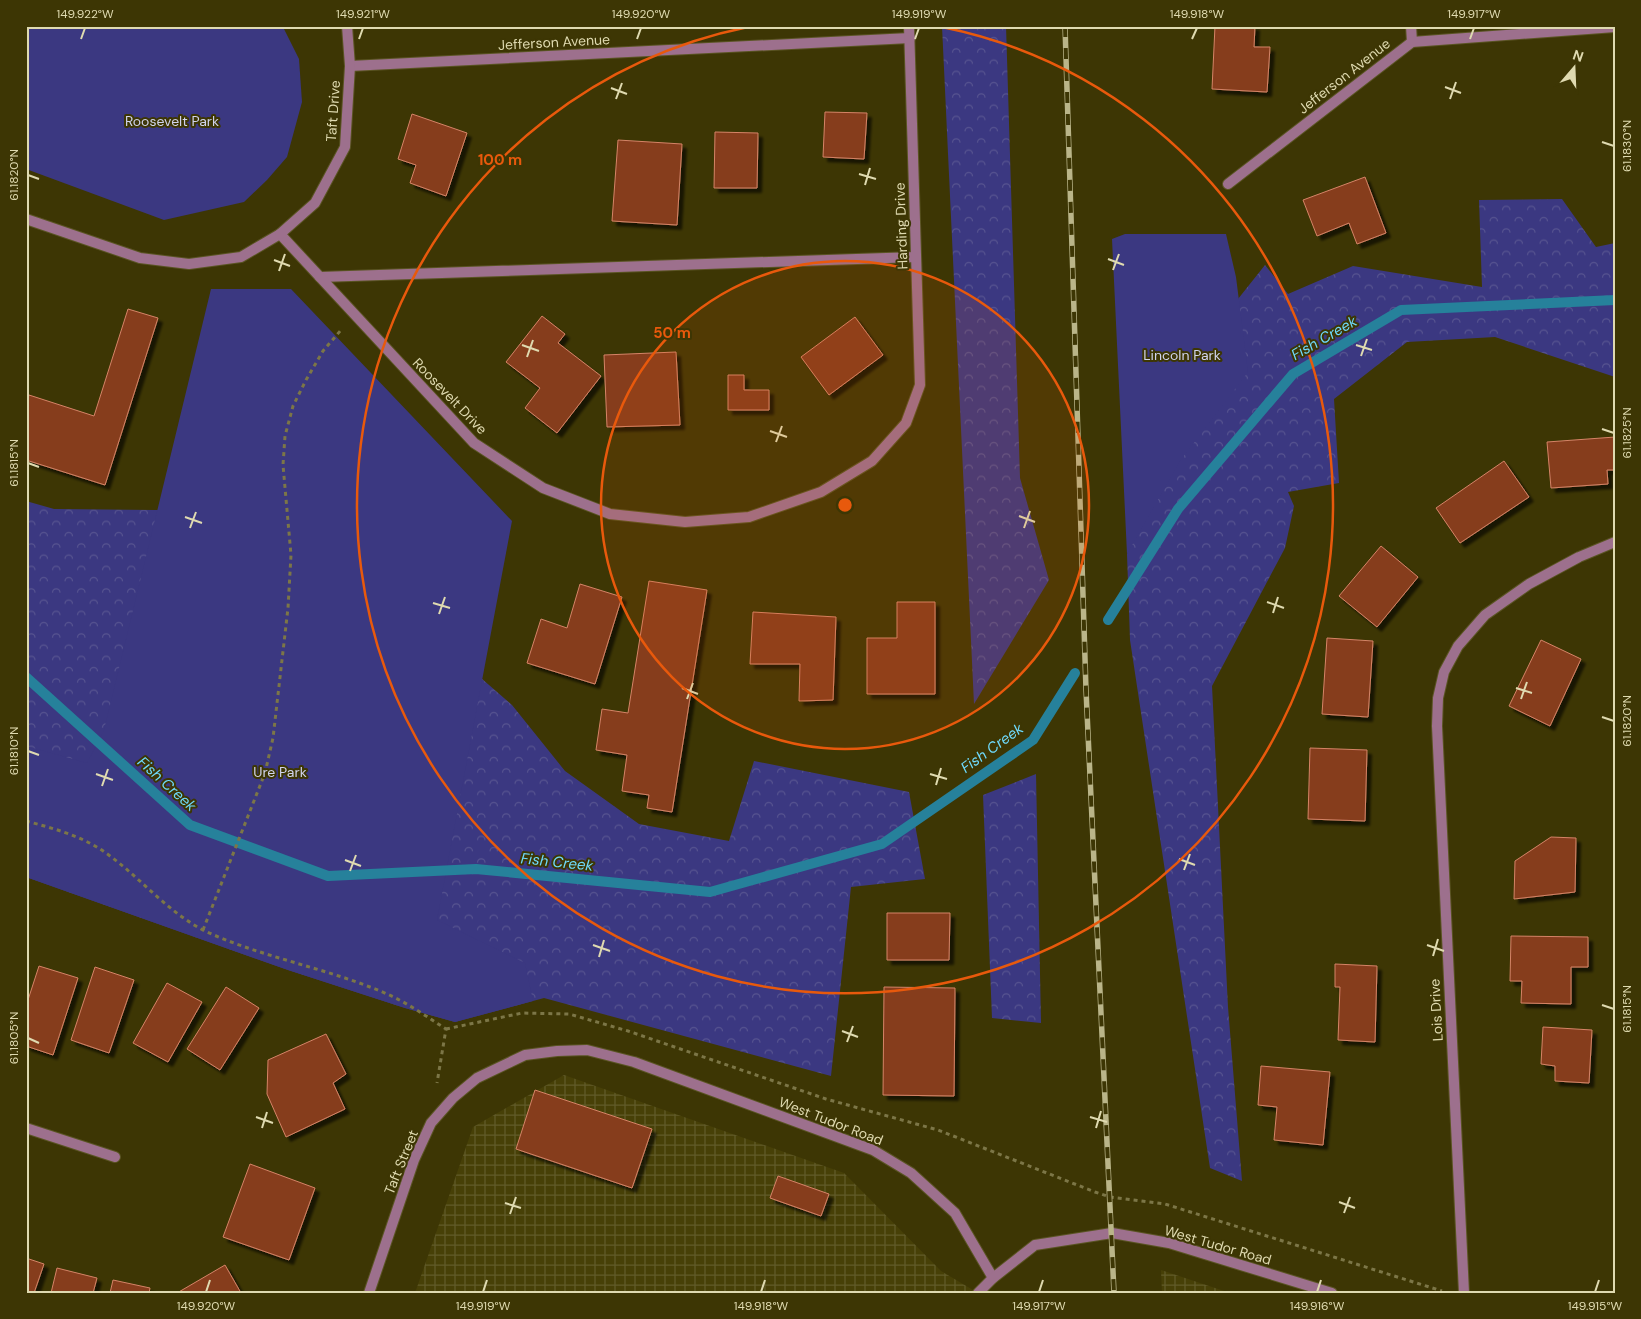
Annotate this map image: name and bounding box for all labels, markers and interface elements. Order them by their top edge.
text: 149.922°W [56,6,114,22]
text: 149.921°W [336,6,390,22]
text: 149.920°W [612,6,671,22]
text: 149.919°W [892,6,947,22]
text: 149.918°W [1170,6,1225,22]
text: 149.917°W [1447,6,1501,22]
street label: Jefferson Avenue [498,30,610,54]
street label: Jefferson Avenue [1294,34,1394,118]
north arrow [1548,42,1598,92]
text: N [1570,46,1586,66]
street label: Taft Drive [322,80,344,142]
park label: Roosevelt Park [125,112,219,130]
text: 61.1830°N [1619,120,1635,172]
text: 61.1820°N [6,149,22,201]
text: 100 m [478,150,522,170]
street label: Harding Drive [890,182,912,270]
water label: Fish Creek [1287,311,1361,365]
text: 50 m [653,323,691,343]
park label: Lincoln Park [1143,346,1221,364]
street label: Roosevelt Drive [409,354,491,438]
text: 61.1825°N [1619,408,1635,458]
text: 61.1815°N [6,439,22,487]
centre of rings [836,496,854,514]
text: 61.1820°N [1619,695,1635,747]
water label: Fish Creek [957,718,1028,778]
text: 61.1810°N [6,727,22,775]
water label: Fish Creek [133,752,201,816]
park label: Ure Park [253,763,307,781]
water label: Fish Creek [520,848,595,876]
street label: Lois Drive [1425,978,1447,1042]
text: 61.1815°N [1619,985,1635,1033]
text: 61.1805°N [6,1012,22,1064]
street label: West Tudor Road [776,1093,886,1149]
street label: Taft Street [380,1127,422,1197]
street label: West Tudor Road [1162,1221,1274,1269]
text: 149.920°W [177,1298,236,1314]
text: 149.919°W [456,1298,511,1314]
text: 149.918°W [734,1298,789,1314]
text: 149.917°W [1012,1298,1066,1314]
text: 149.916°W [1290,1298,1345,1314]
text: 149.915°W [1568,1298,1623,1314]

